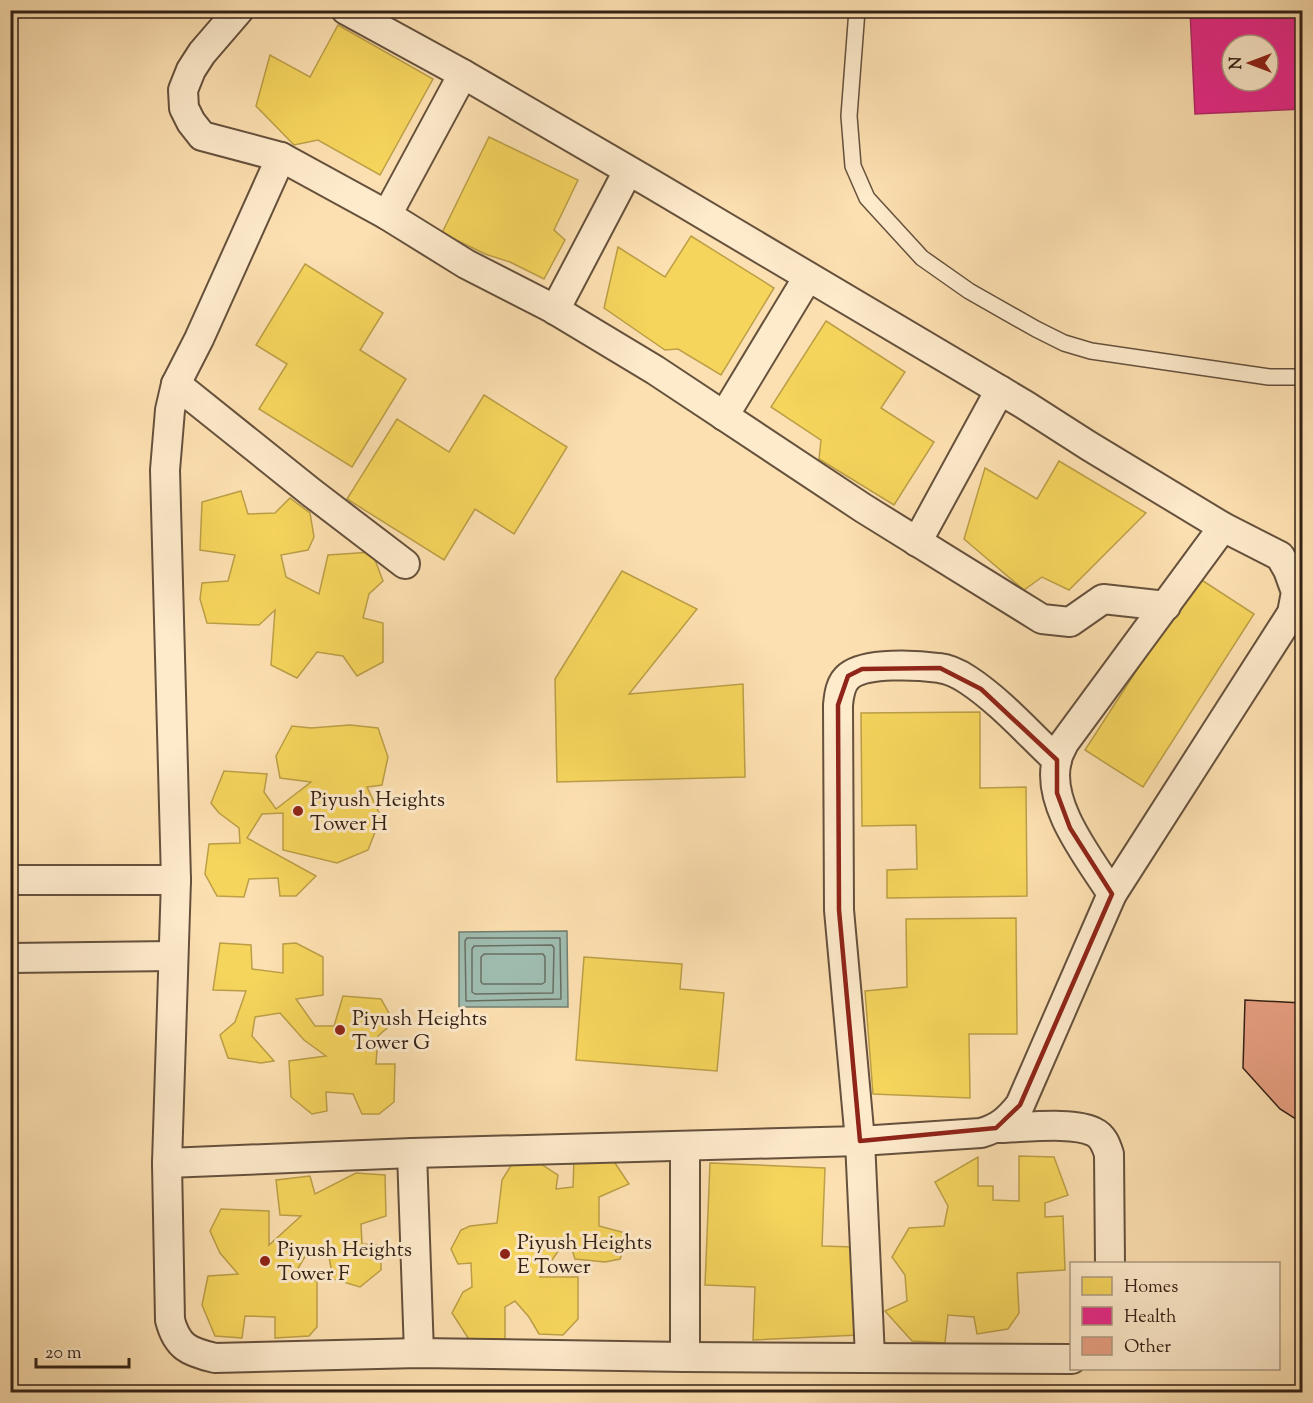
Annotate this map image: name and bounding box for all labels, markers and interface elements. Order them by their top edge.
north arrow [1220,33,1280,93]
text: N [1226,56,1249,69]
place label: Piyush Heights Tower H [310,786,445,840]
marker: Piyush Heights Tower H [291,804,305,818]
place label: Piyush Heights Tower G [352,1005,487,1059]
marker: Piyush Heights Tower G [333,1023,347,1037]
place label: Piyush Heights E Tower [517,1229,652,1283]
place label: Piyush Heights Tower F [277,1236,412,1290]
marker: Piyush Heights E Tower [498,1247,512,1261]
marker: Piyush Heights Tower F [258,1254,272,1268]
legend [1070,1262,1280,1370]
text: Homes [1124,1275,1178,1301]
text: Health [1124,1305,1177,1331]
scale bar [36,1331,129,1369]
text: Other [1124,1335,1171,1361]
text: 20 m [45,1341,82,1367]

